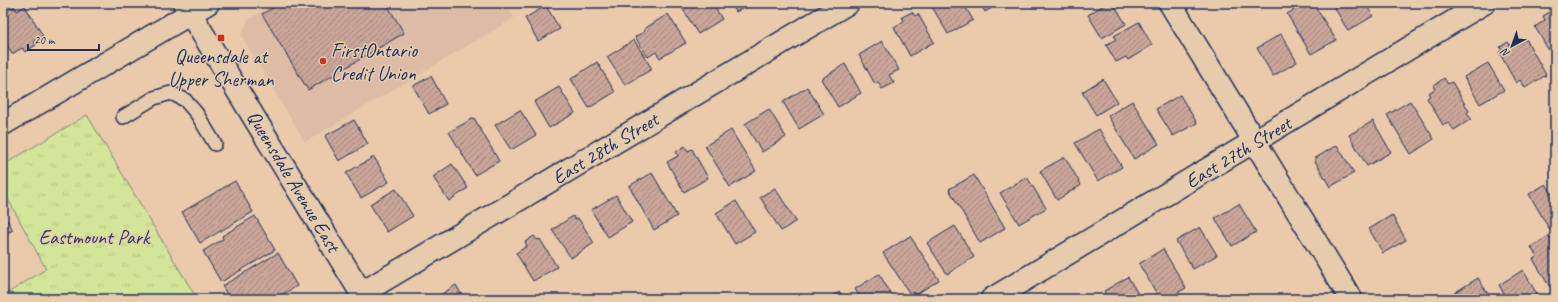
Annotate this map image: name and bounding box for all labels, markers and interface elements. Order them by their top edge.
scale bar [28,26,99,52]
north arrow [1492,26,1532,66]
text: 20 m [34,32,56,48]
marker: Queensdale at Upper Sherman [216,33,226,43]
place label: FirstOntario Credit Union [331,38,418,86]
place label: Queensdale at Upper Sherman [169,44,274,92]
text: N [1497,45,1513,61]
marker: FirstOntario Credit Union [318,56,328,66]
street label: Queensdale Avenue East [241,106,347,259]
street label: East 28th Street [548,106,665,190]
street label: East 27th Street [1181,110,1298,194]
park label: Eastmount Park [39,225,151,250]

